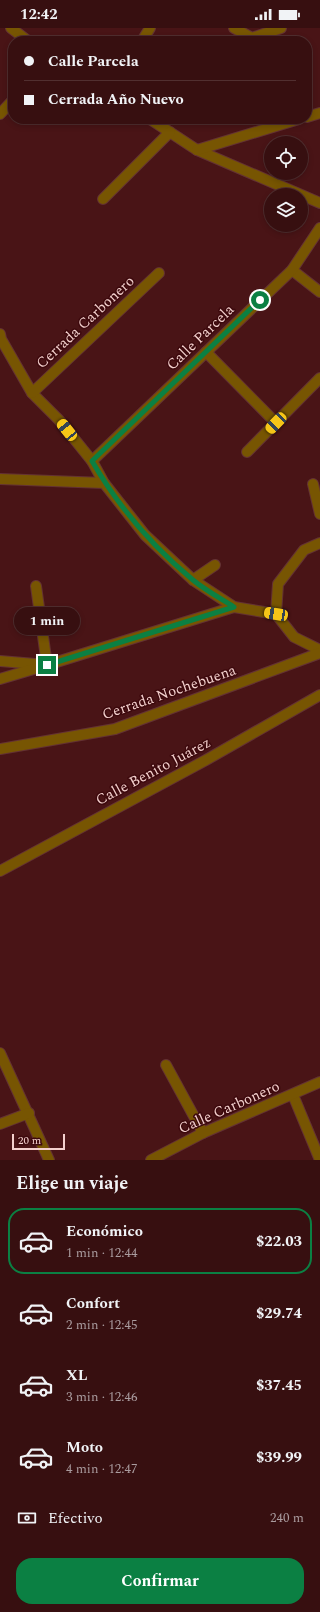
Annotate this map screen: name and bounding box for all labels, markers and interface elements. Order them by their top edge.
text: 12:42 [20,3,58,26]
text: Calle Parcela [48,50,139,73]
text: Cerrada Año Nuevo [48,88,184,111]
map controls [264,136,308,232]
button: locate [264,136,308,180]
button: layers [264,188,308,232]
street label: Cerrada Carbonero [31,270,140,374]
route start [251,291,269,309]
street label: Calle Parcela [161,299,240,376]
car [263,410,289,436]
car [55,417,79,443]
car [263,606,289,622]
callout: 1 min [14,607,80,635]
text: 1 min [30,611,64,631]
route end [38,656,56,674]
street label: Cerrada Nochebuena [99,659,240,726]
street label: Calle Benito Juárez [91,731,215,812]
street label: Calle Carbonero [175,1075,284,1140]
scale bar [12,1132,65,1151]
text: 20 m [18,1132,41,1149]
text: Elige un viaje [16,1170,128,1197]
text: Económico [66,1220,143,1243]
icon: car [18,1223,54,1259]
text: $22.03 [256,1230,302,1253]
text: 1 min · 12:44 [66,1243,138,1263]
text: Confort [66,1292,120,1315]
icon: car [18,1295,54,1331]
text: $29.74 [256,1302,302,1325]
text: 2 min · 12:45 [66,1315,138,1335]
text: XL [66,1364,87,1387]
icon: car [18,1367,54,1403]
text: $37.45 [256,1374,302,1397]
text: 3 min · 12:46 [66,1387,138,1407]
text: Moto [66,1436,103,1459]
icon: car [18,1439,54,1475]
text: $39.99 [256,1446,302,1469]
text: 4 min · 12:47 [66,1459,138,1479]
icon: cash [16,1507,38,1529]
text: Efectivo [48,1507,103,1530]
text: 240 m [270,1508,304,1528]
button: Confirmar [16,1558,304,1604]

